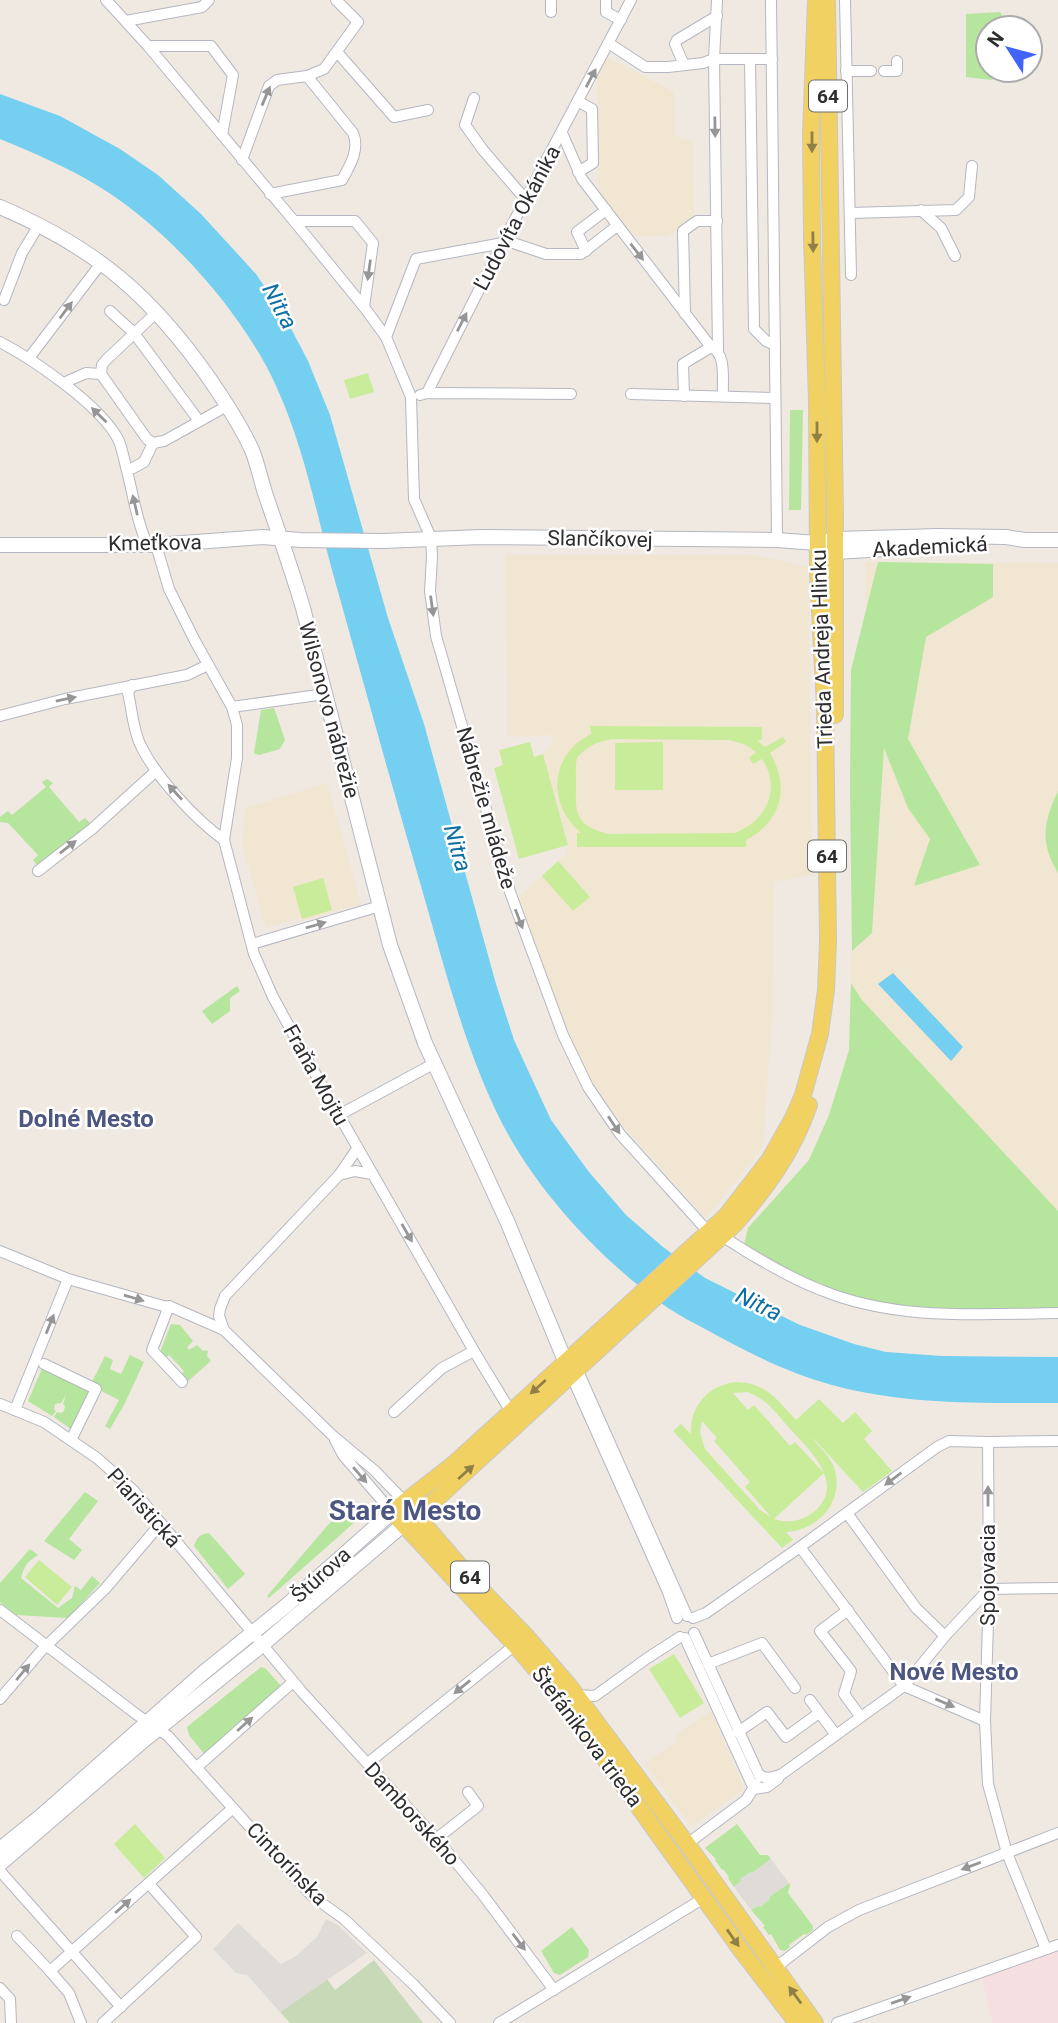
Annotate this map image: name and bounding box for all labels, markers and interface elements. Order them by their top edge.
north arrow [974,14,1044,84]
text: N [982,27,1009,51]
one-way arrow [586,68,597,88]
road number: 64 [809,80,847,111]
one-way arrow [260,85,271,106]
one-way arrow [709,117,721,139]
one-way arrow [806,131,818,153]
street label: Ľudovíta Okánika [469,142,565,294]
one-way arrow [807,232,818,254]
one-way arrow [630,242,645,260]
one-way arrow [364,259,375,281]
water label: Nitra [256,279,303,334]
one-way arrow [58,301,72,319]
one-way arrow [456,312,467,332]
one-way arrow [91,408,108,424]
one-way arrow [811,421,823,443]
one-way arrow [129,494,140,516]
street label: Slančíkovej [547,526,653,552]
street label: Kmeťkova [108,530,202,556]
street label: Akademická [872,532,988,562]
street label: Trieda Andreja Hlinku [807,549,837,749]
one-way arrow [427,595,438,617]
street label: Wilsonovo nábrežie [294,619,364,801]
one-way arrow [55,694,77,705]
street label: Nábrežie mládeže [451,724,521,892]
one-way arrow [167,783,183,801]
water label: Nitra [438,821,477,875]
one-way arrow [59,841,77,855]
road number: 64 [808,841,846,872]
one-way arrow [514,908,525,929]
one-way arrow [306,919,327,929]
street label: Fraňa Mojtu [278,1020,354,1130]
district label: Dolné Mesto [18,1105,154,1133]
one-way arrow [607,1116,621,1134]
one-way arrow [401,1223,413,1242]
water label: Nitra [731,1282,786,1327]
one-way arrow [124,1293,145,1303]
one-way arrow [45,1314,56,1335]
one-way arrow [529,1379,547,1395]
street label: Piaristická [102,1464,186,1552]
one-way arrow [457,1464,474,1480]
one-way arrow [352,1466,367,1483]
one-way arrow [884,1472,902,1486]
one-way arrow [982,1485,994,1507]
district label: Staré Mesto [329,1494,481,1527]
street label: Spojovacia [976,1524,1000,1626]
street label: Štúrova [287,1542,355,1608]
road number: 64 [451,1562,489,1592]
district label: Nové Mesto [890,1658,1018,1686]
street label: Štefánikova trieda [527,1662,647,1812]
one-way arrow [16,1664,31,1682]
one-way arrow [453,1680,471,1695]
one-way arrow [934,1698,955,1709]
one-way arrow [236,1717,253,1733]
street label: Damborského [359,1757,465,1871]
street label: Cintorínska [242,1818,332,1910]
one-way arrow [961,1861,982,1872]
one-way arrow [115,1899,132,1915]
one-way arrow [725,1929,739,1947]
one-way arrow [511,1933,525,1951]
one-way arrow [788,1986,802,2004]
one-way arrow [891,1994,912,2005]

